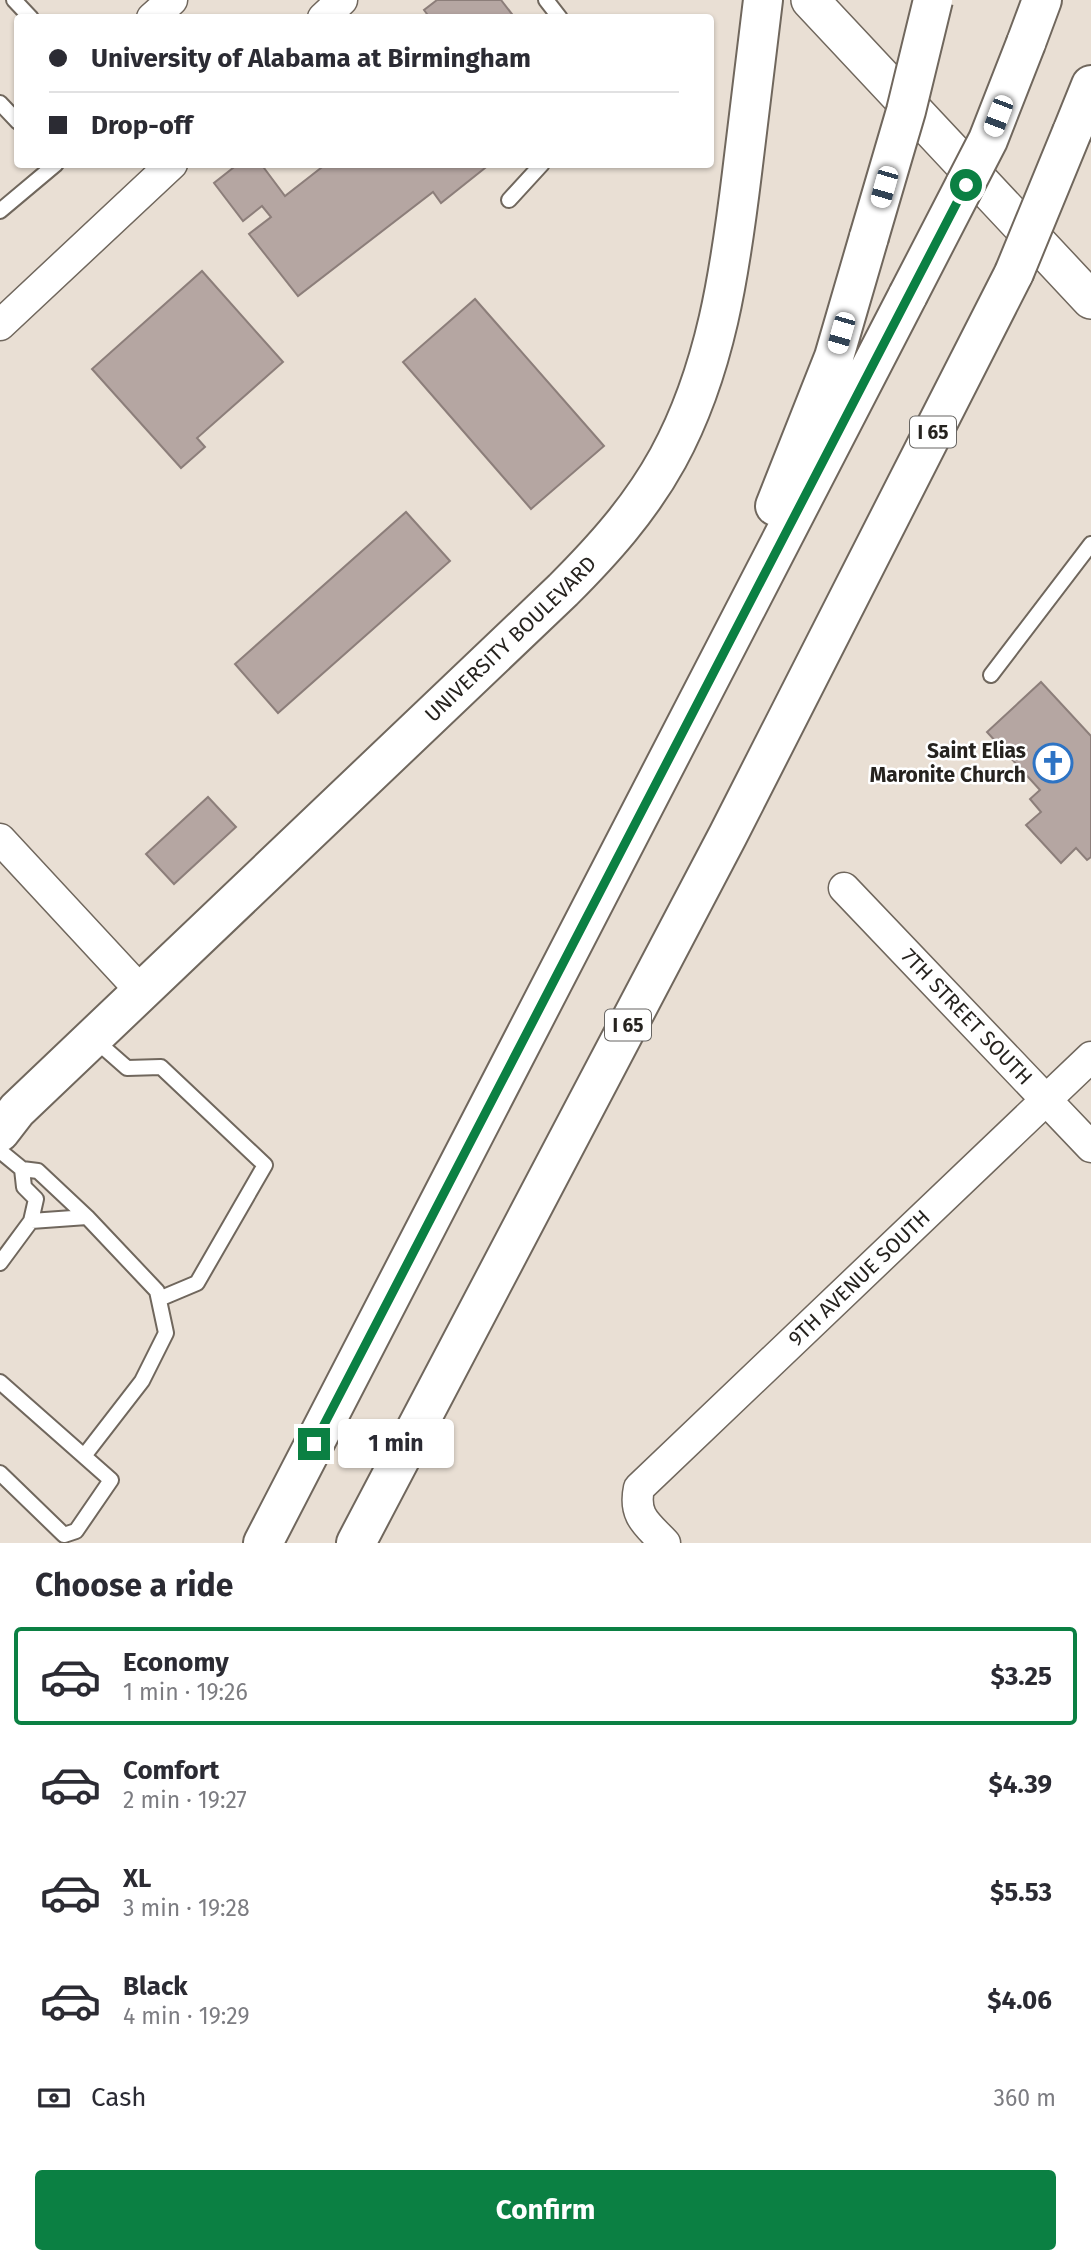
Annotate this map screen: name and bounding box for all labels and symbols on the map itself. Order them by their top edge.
car [981,93,1016,139]
car [869,164,900,210]
route start [950,169,982,201]
car [826,310,857,356]
road number: I 65 [910,416,956,448]
street label: UNIVERSITY BOULEVARD [419,551,602,728]
place label: Saint Elias Maronite Church [870,738,1026,788]
church icon: Saint Elias Maronite Church [1032,742,1074,784]
street label: 7TH STREET SOUTH [896,943,1038,1090]
road number: I 65 [605,1009,651,1040]
street label: 9TH AVENUE SOUTH [783,1204,936,1352]
callout: 1 min [338,1420,454,1468]
route end [298,1428,330,1460]

